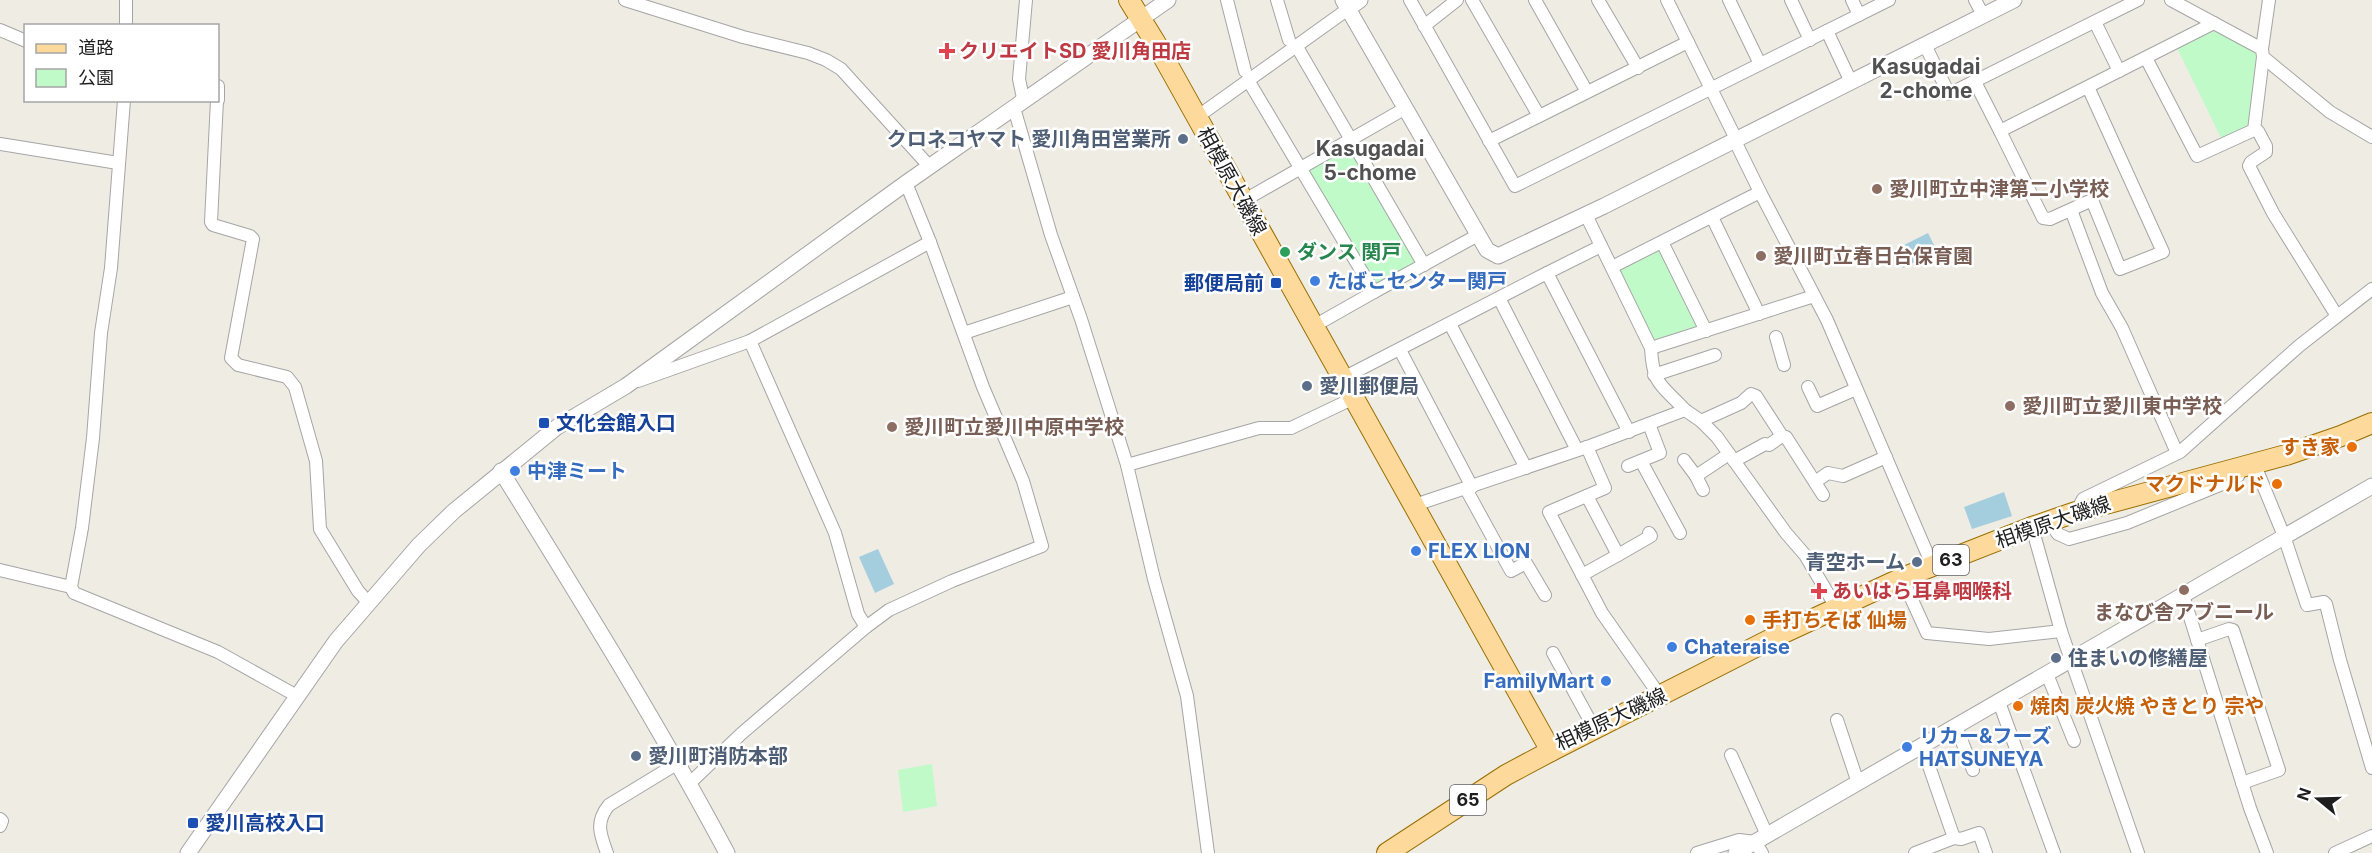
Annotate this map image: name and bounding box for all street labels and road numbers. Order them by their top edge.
street label: 相模原大磯線 [1192,123,1272,239]
street label: 相模原大磯線 [1992,491,2114,553]
road number: 63 [1933,545,1969,575]
street label: 相模原大磯線 [1552,683,1670,755]
road number: 65 [1450,785,1486,815]

